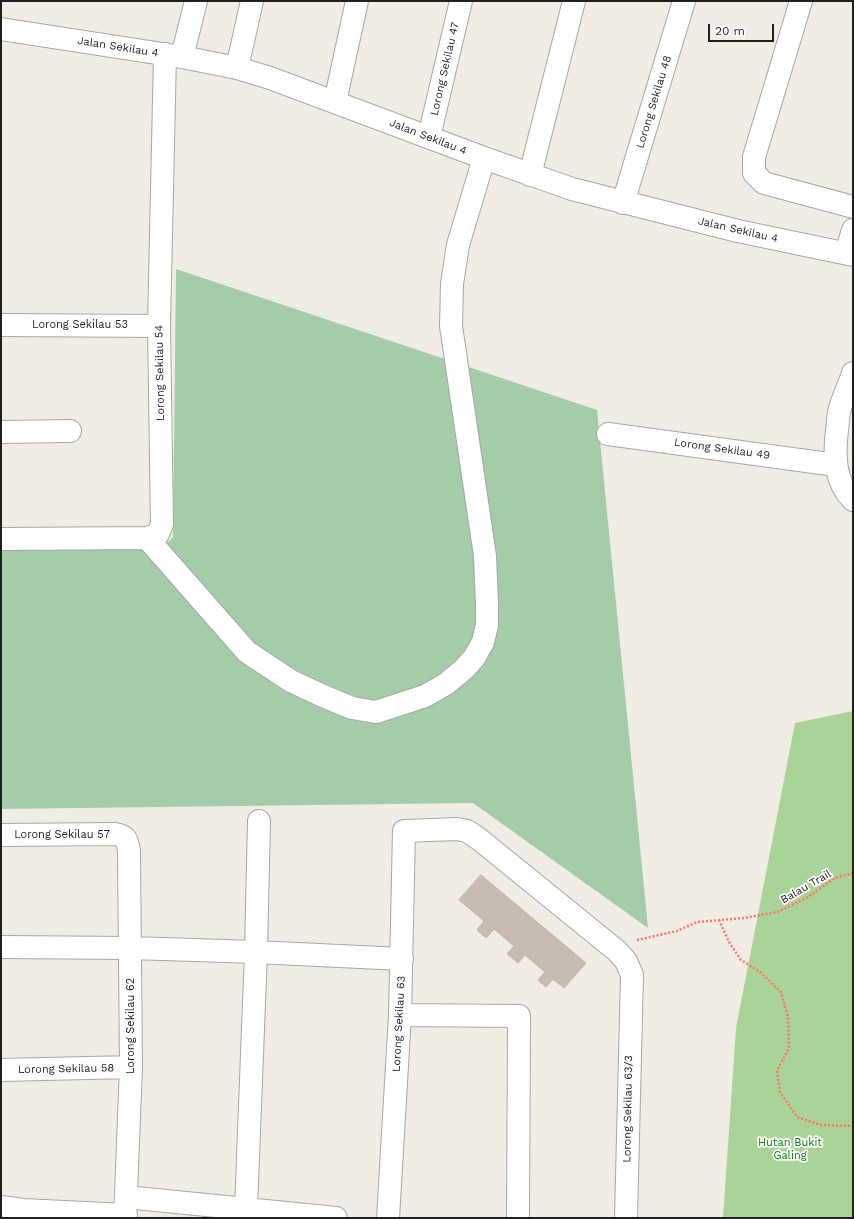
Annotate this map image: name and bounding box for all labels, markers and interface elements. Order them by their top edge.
scale bar [710,16,776,42]
street label: Lorong Sekilau 47 [428,21,462,117]
text: 20 m [715,24,745,38]
street label: Jalan Sekilau 4 [77,34,159,60]
street label: Lorong Sekilau 48 [634,54,674,150]
street label: Jalan Sekilau 4 [387,116,469,158]
street label: Jalan Sekilau 4 [697,214,779,246]
street label: Lorong Sekilau 53 [32,318,128,332]
street label: Lorong Sekilau 54 [153,325,167,421]
street label: Lorong Sekilau 49 [673,436,771,462]
street label: Lorong Sekilau 57 [14,828,110,842]
street label: Balau Trail [778,867,834,907]
street label: Lorong Sekilau 63 [390,976,408,1072]
street label: Lorong Sekilau 62 [124,978,138,1074]
street label: Lorong Sekilau 63/3 [620,1055,636,1163]
street label: Lorong Sekilau 58 [18,1062,114,1076]
park label: Hutan Bukit Galing [758,1136,822,1162]

